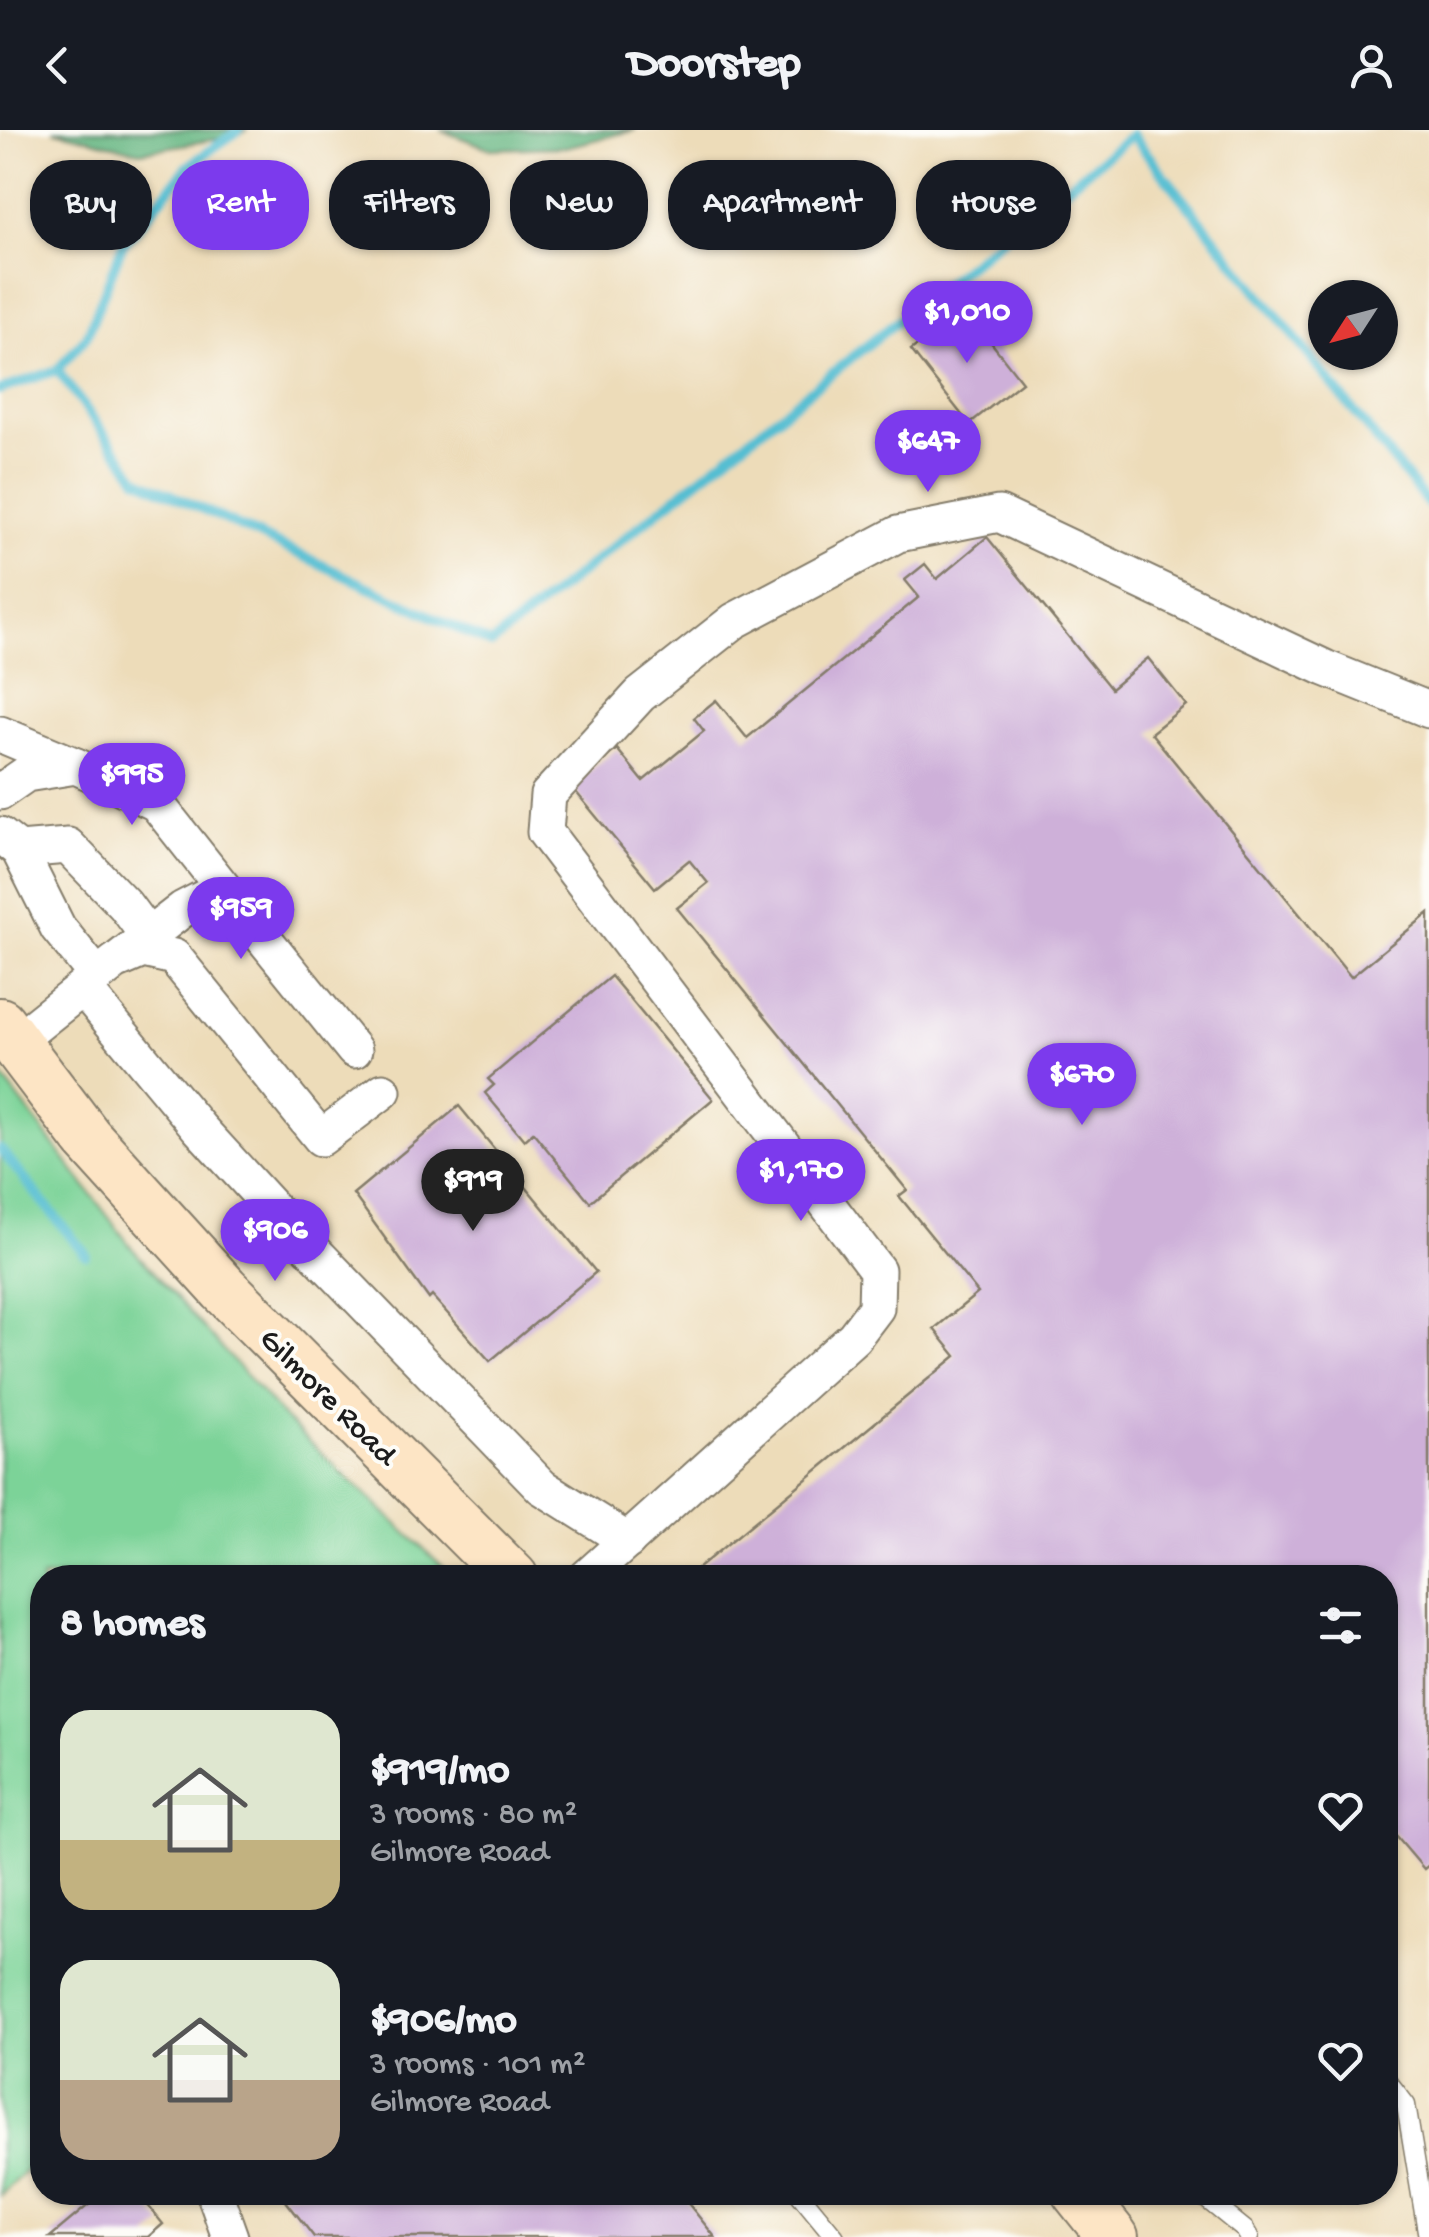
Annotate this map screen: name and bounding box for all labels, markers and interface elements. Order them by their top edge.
icon: back [30,38,85,93]
icon: person [1344,38,1399,93]
text: Doorstep [628,39,801,92]
chip: Buy [30,160,152,250]
chip: Rent [172,160,309,250]
chip: Filters [329,160,490,250]
chip: New [510,160,648,250]
chip: Apartment [668,160,896,250]
chip: House [916,160,1071,250]
north arrow [1308,280,1398,370]
map controls [1308,280,1398,370]
pin: $1,010 [886,281,1048,366]
text: $1,010 [924,294,1010,332]
pin: $647 [869,410,987,495]
text: $647 [897,423,959,461]
pin: $995 [73,743,191,828]
text: $995 [100,756,164,794]
pin: $959 [182,877,300,962]
text: $959 [209,890,273,928]
pin: $670 [1023,1043,1141,1128]
text: $670 [1049,1056,1115,1094]
pin: $1,170 [720,1139,882,1224]
pin: $919 [414,1149,532,1234]
text: $1,170 [758,1152,844,1190]
text: $919 [443,1162,503,1200]
pin: $906 [216,1199,334,1284]
text: $906 [243,1212,307,1250]
street label: Gilmore Road [250,1322,405,1477]
icon: filters [1313,1598,1368,1653]
text: 8 homes [60,1601,204,1650]
text: $919/mo [370,1748,510,1797]
icon: home [140,1750,260,1870]
icon: heart [1313,1783,1368,1838]
text: 3 rooms · 80 m² [370,1797,577,1835]
text: Gilmore Road [370,1835,549,1873]
text: $906/mo [370,1998,517,2047]
icon: home [140,2000,260,2120]
icon: heart [1313,2033,1368,2088]
text: 3 rooms · 101 m² [370,2047,585,2085]
text: Gilmore Road [370,2085,549,2123]

